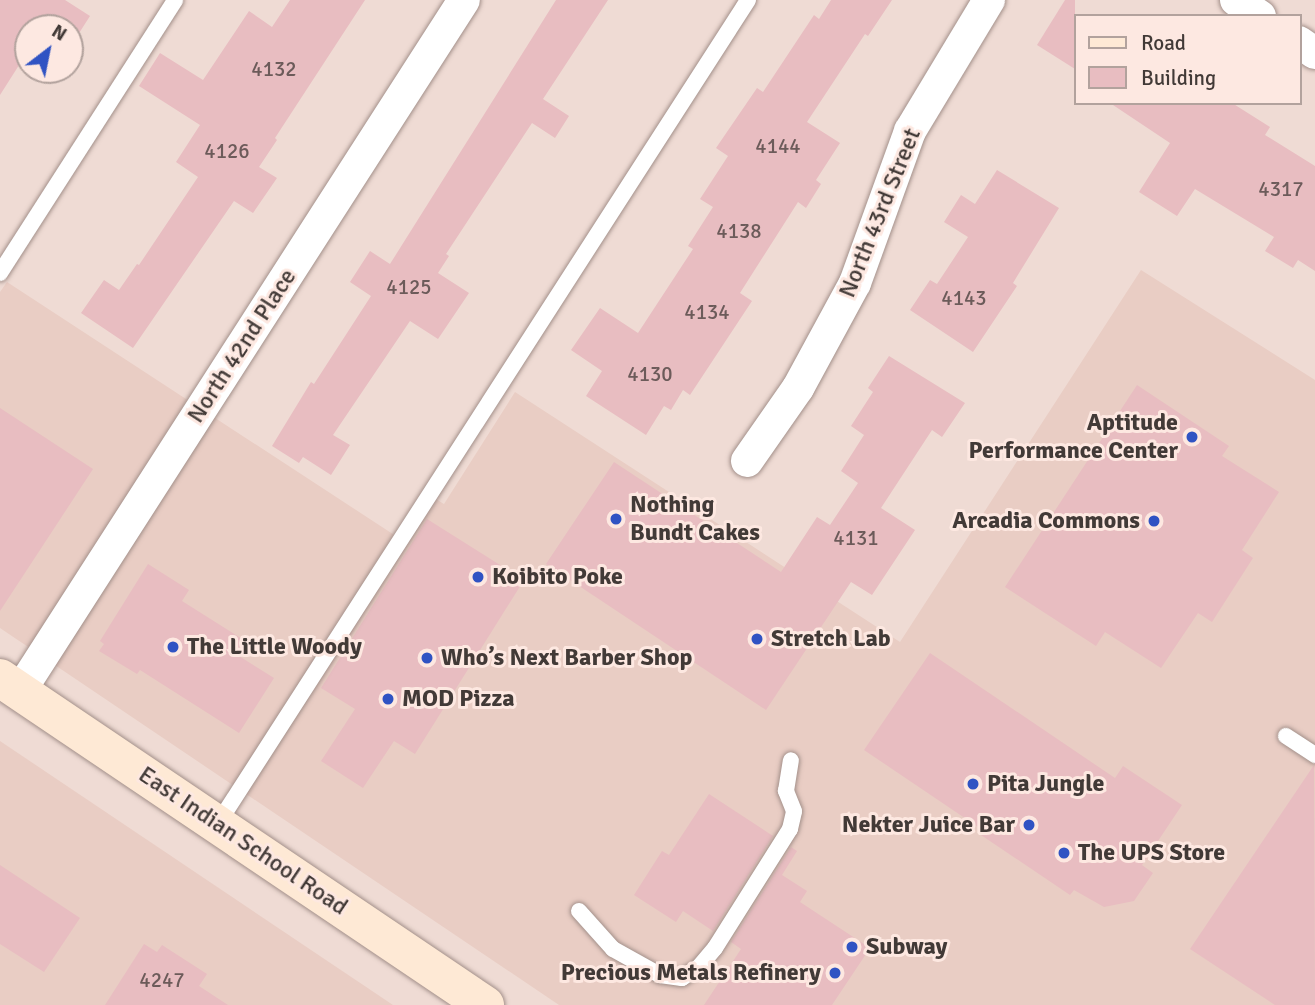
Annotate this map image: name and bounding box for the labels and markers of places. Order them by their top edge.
place label: Aptitude Performance Center [968,409,1178,465]
marker: Aptitude Performance Center [1184,429,1200,445]
place label: Nothing Bundt Cakes [630,491,760,547]
place label: Arcadia Commons [952,507,1140,535]
marker: Nothing Bundt Cakes [608,511,624,527]
marker: Arcadia Commons [1146,513,1162,529]
place label: Koibito Poke [492,563,623,591]
marker: Koibito Poke [470,569,486,585]
place label: Stretch Lab [771,625,891,653]
marker: Stretch Lab [749,631,765,647]
place label: The Little Woody [187,633,362,661]
marker: The Little Woody [165,639,181,655]
place label: Who’s Next Barber Shop [441,644,692,672]
marker: Who’s Next Barber Shop [419,650,435,666]
place label: MOD Pizza [402,685,514,713]
marker: MOD Pizza [380,691,396,707]
place label: Pita Jungle [987,770,1104,798]
marker: Pita Jungle [965,776,981,792]
place label: Nekter Juice Bar [842,811,1015,839]
marker: Nekter Juice Bar [1021,817,1037,833]
place label: The UPS Store [1078,839,1225,867]
marker: The UPS Store [1056,845,1072,861]
place label: Subway [866,933,947,961]
marker: Subway [844,939,860,955]
place label: Precious Metals Refinery [561,959,821,987]
marker: Precious Metals Refinery [827,965,843,981]

